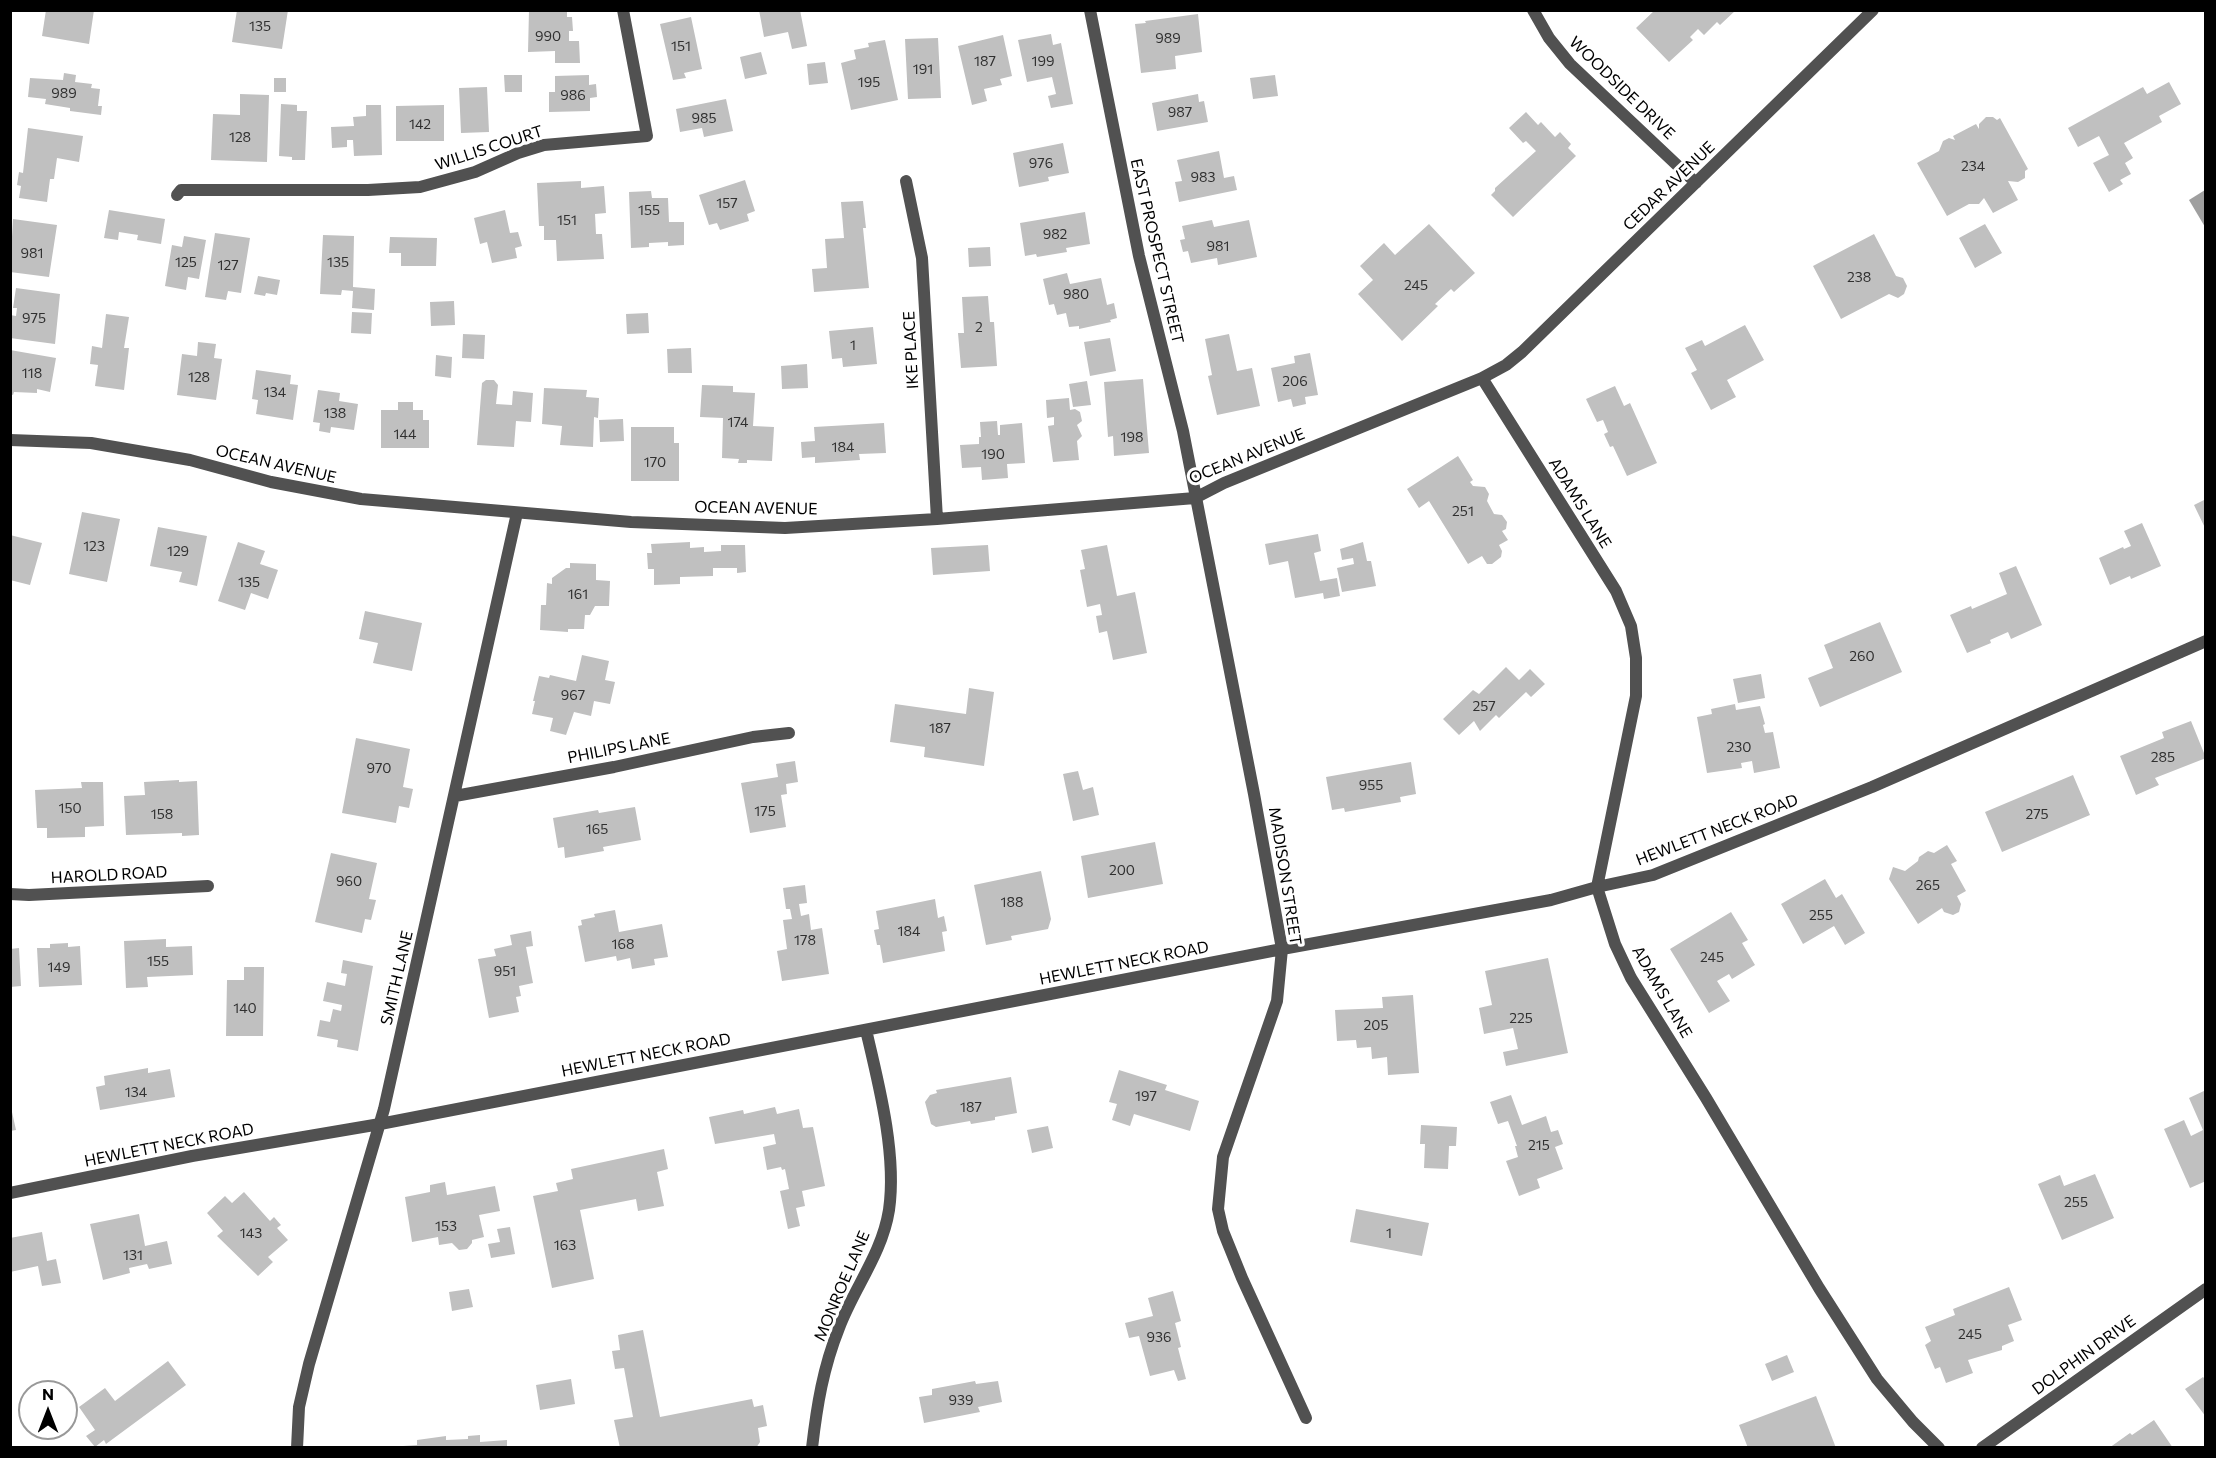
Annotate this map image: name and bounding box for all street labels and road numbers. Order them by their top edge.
street label: WOODSIDE DRIVE [1565,33,1679,143]
street label: WILLIS COURT [433,122,545,174]
street label: CEDAR AVENUE [1619,137,1719,235]
street label: EAST PROSPECT STREET [1126,157,1188,345]
street label: IKE PLACE [899,311,923,389]
street label: OCEAN AVENUE [1186,424,1308,488]
street label: OCEAN AVENUE [214,441,338,487]
street label: ADAMS LANE [1545,454,1615,552]
street label: OCEAN AVENUE [694,497,818,519]
street label: PHILIPS LANE [566,729,672,767]
street label: HEWLETT NECK ROAD [1633,790,1801,870]
street label: MADISON STREET [1265,806,1305,946]
street label: HAROLD ROAD [50,862,168,888]
street label: SMITH LANE [377,929,417,1027]
street label: HEWLETT NECK ROAD [1038,937,1210,989]
street label: ADAMS LANE [1628,943,1696,1041]
street label: HEWLETT NECK ROAD [560,1029,732,1081]
street label: HEWLETT NECK ROAD [83,1119,255,1171]
street label: MONROE LANE [810,1228,874,1344]
street label: DOLPHIN DRIVE [2029,1311,2139,1399]

